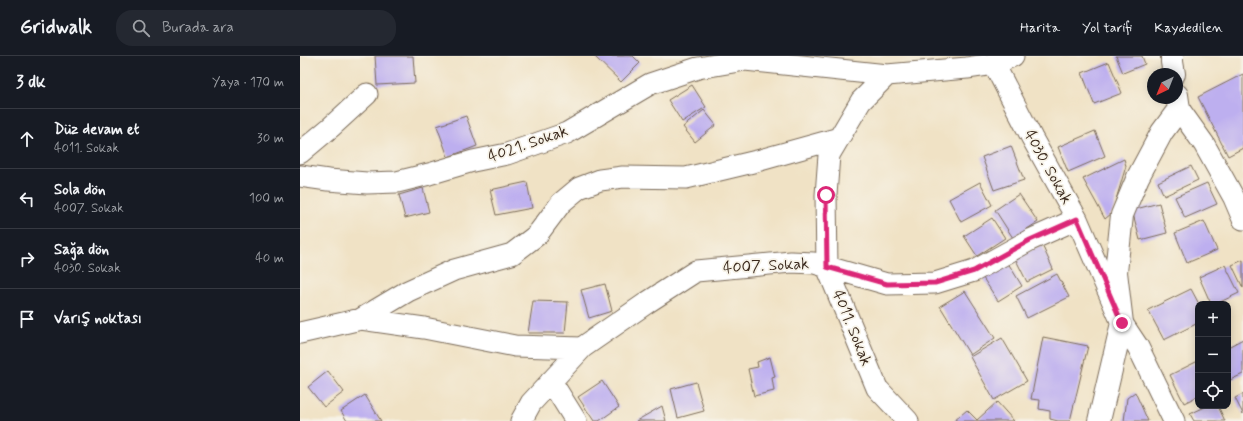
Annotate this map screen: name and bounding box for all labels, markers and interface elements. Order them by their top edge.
search box [116,10,396,46]
text: Gridwalk [20,15,92,40]
icon: search [130,17,152,39]
text: Burada ara [162,18,234,38]
text: Harita [1020,19,1060,37]
text: Yol tarifi [1082,19,1132,37]
text: Kaydedilen [1154,19,1223,37]
north arrow [1147,68,1183,104]
text: 3 dk [16,71,46,93]
text: Yaya · 170 m [212,74,284,91]
text: Düz devam et [54,120,139,140]
street label: 4021. Sokak [485,120,571,167]
street label: 4030. Sokak [1019,126,1077,208]
icon: ahead [16,128,38,150]
text: 30 m [257,130,284,147]
text: 4011. Sokak [54,140,119,157]
text: Sola dön [54,180,106,200]
route start [817,186,835,204]
icon: left [16,188,38,210]
text: 100 m [249,190,284,207]
text: 4007. Sokak [54,200,124,217]
text: Sağa dön [54,240,109,260]
icon: right [16,248,38,270]
text: 40 m [255,250,284,267]
street label: 4007. Sokak [723,253,810,279]
text: 4030. Sokak [54,260,121,277]
street label: 4011. Sokak [827,287,877,369]
map controls [1195,301,1231,409]
button: + [1195,301,1231,337]
icon: arrive [16,308,38,330]
text: Varış noktası [54,309,142,329]
route end [1113,314,1131,332]
button: − [1195,337,1231,373]
button: locate [1195,373,1231,409]

